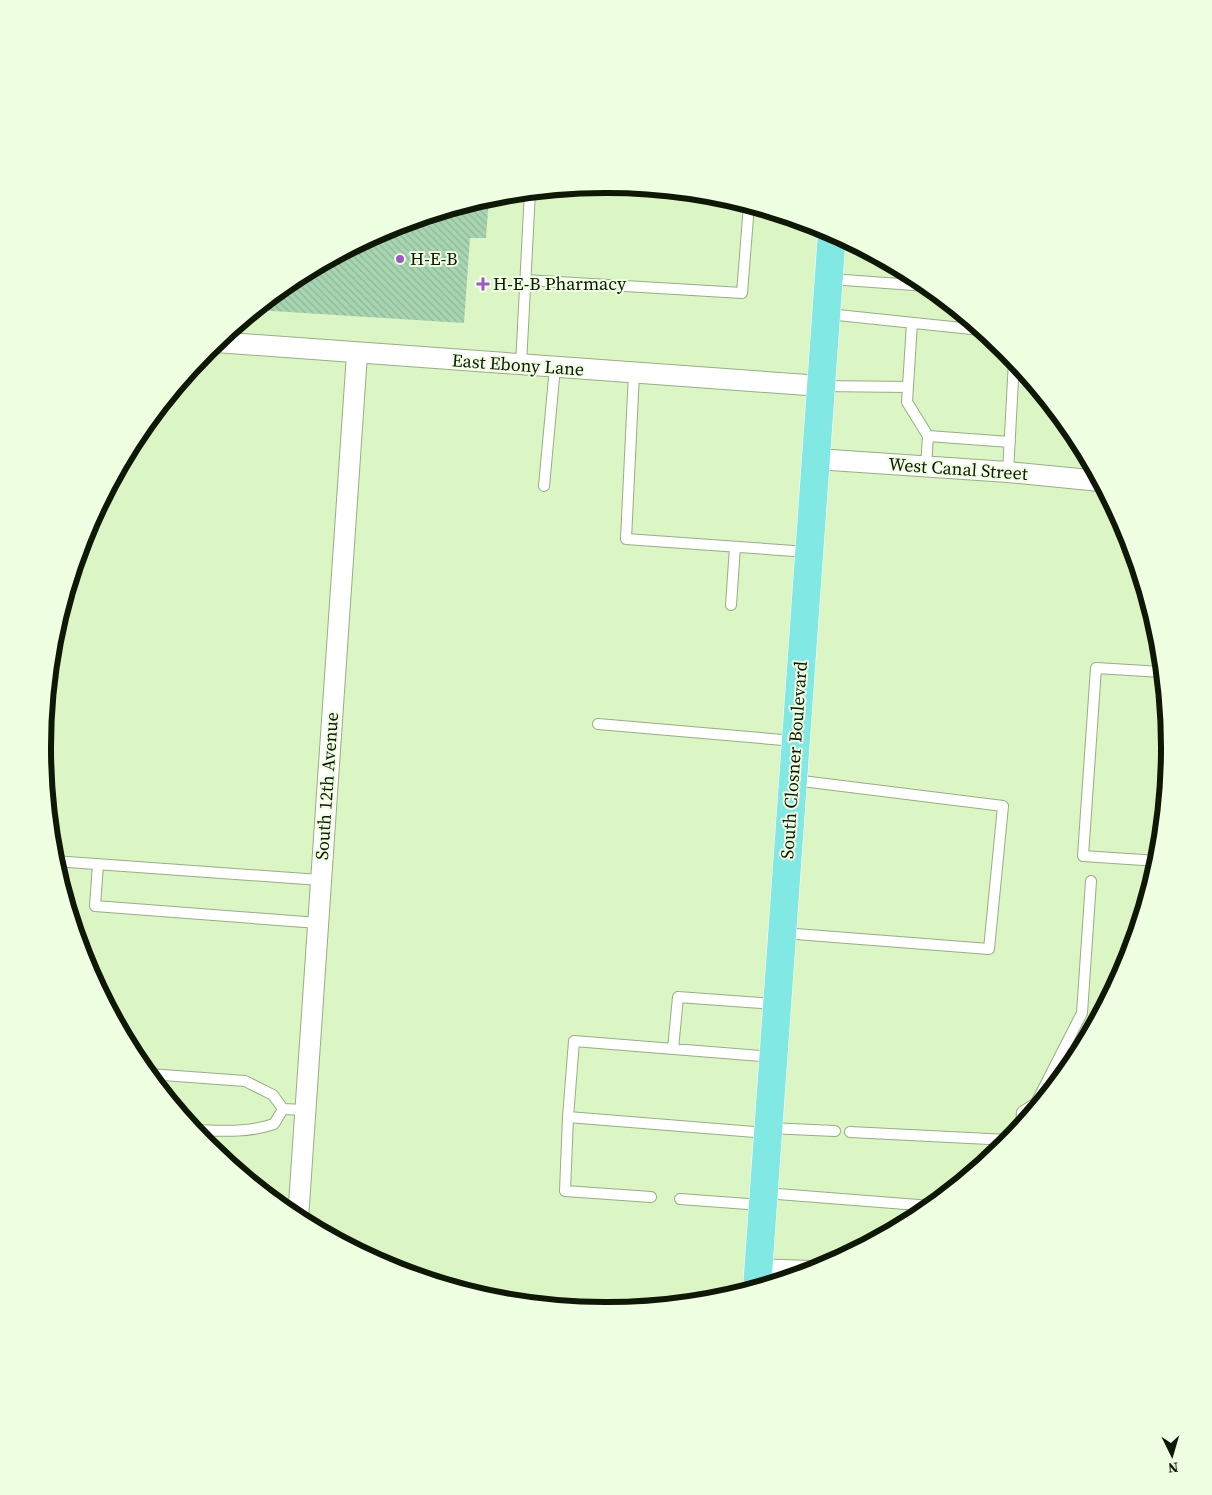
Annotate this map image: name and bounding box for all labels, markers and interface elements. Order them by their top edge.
place label: H-E-B [410,246,458,271]
marker: H-E-B [394,253,406,265]
place label: H-E-B Pharmacy [493,271,627,296]
marker: H-E-B Pharmacy [477,278,489,290]
street label: East Ebony Lane [451,347,585,382]
street label: West Canal Street [887,451,1029,486]
street label: South Closner Boulevard [774,660,813,860]
street label: South 12th Avenue [309,711,344,861]
north arrow [1147,1430,1197,1480]
text: N [1167,1458,1179,1478]

